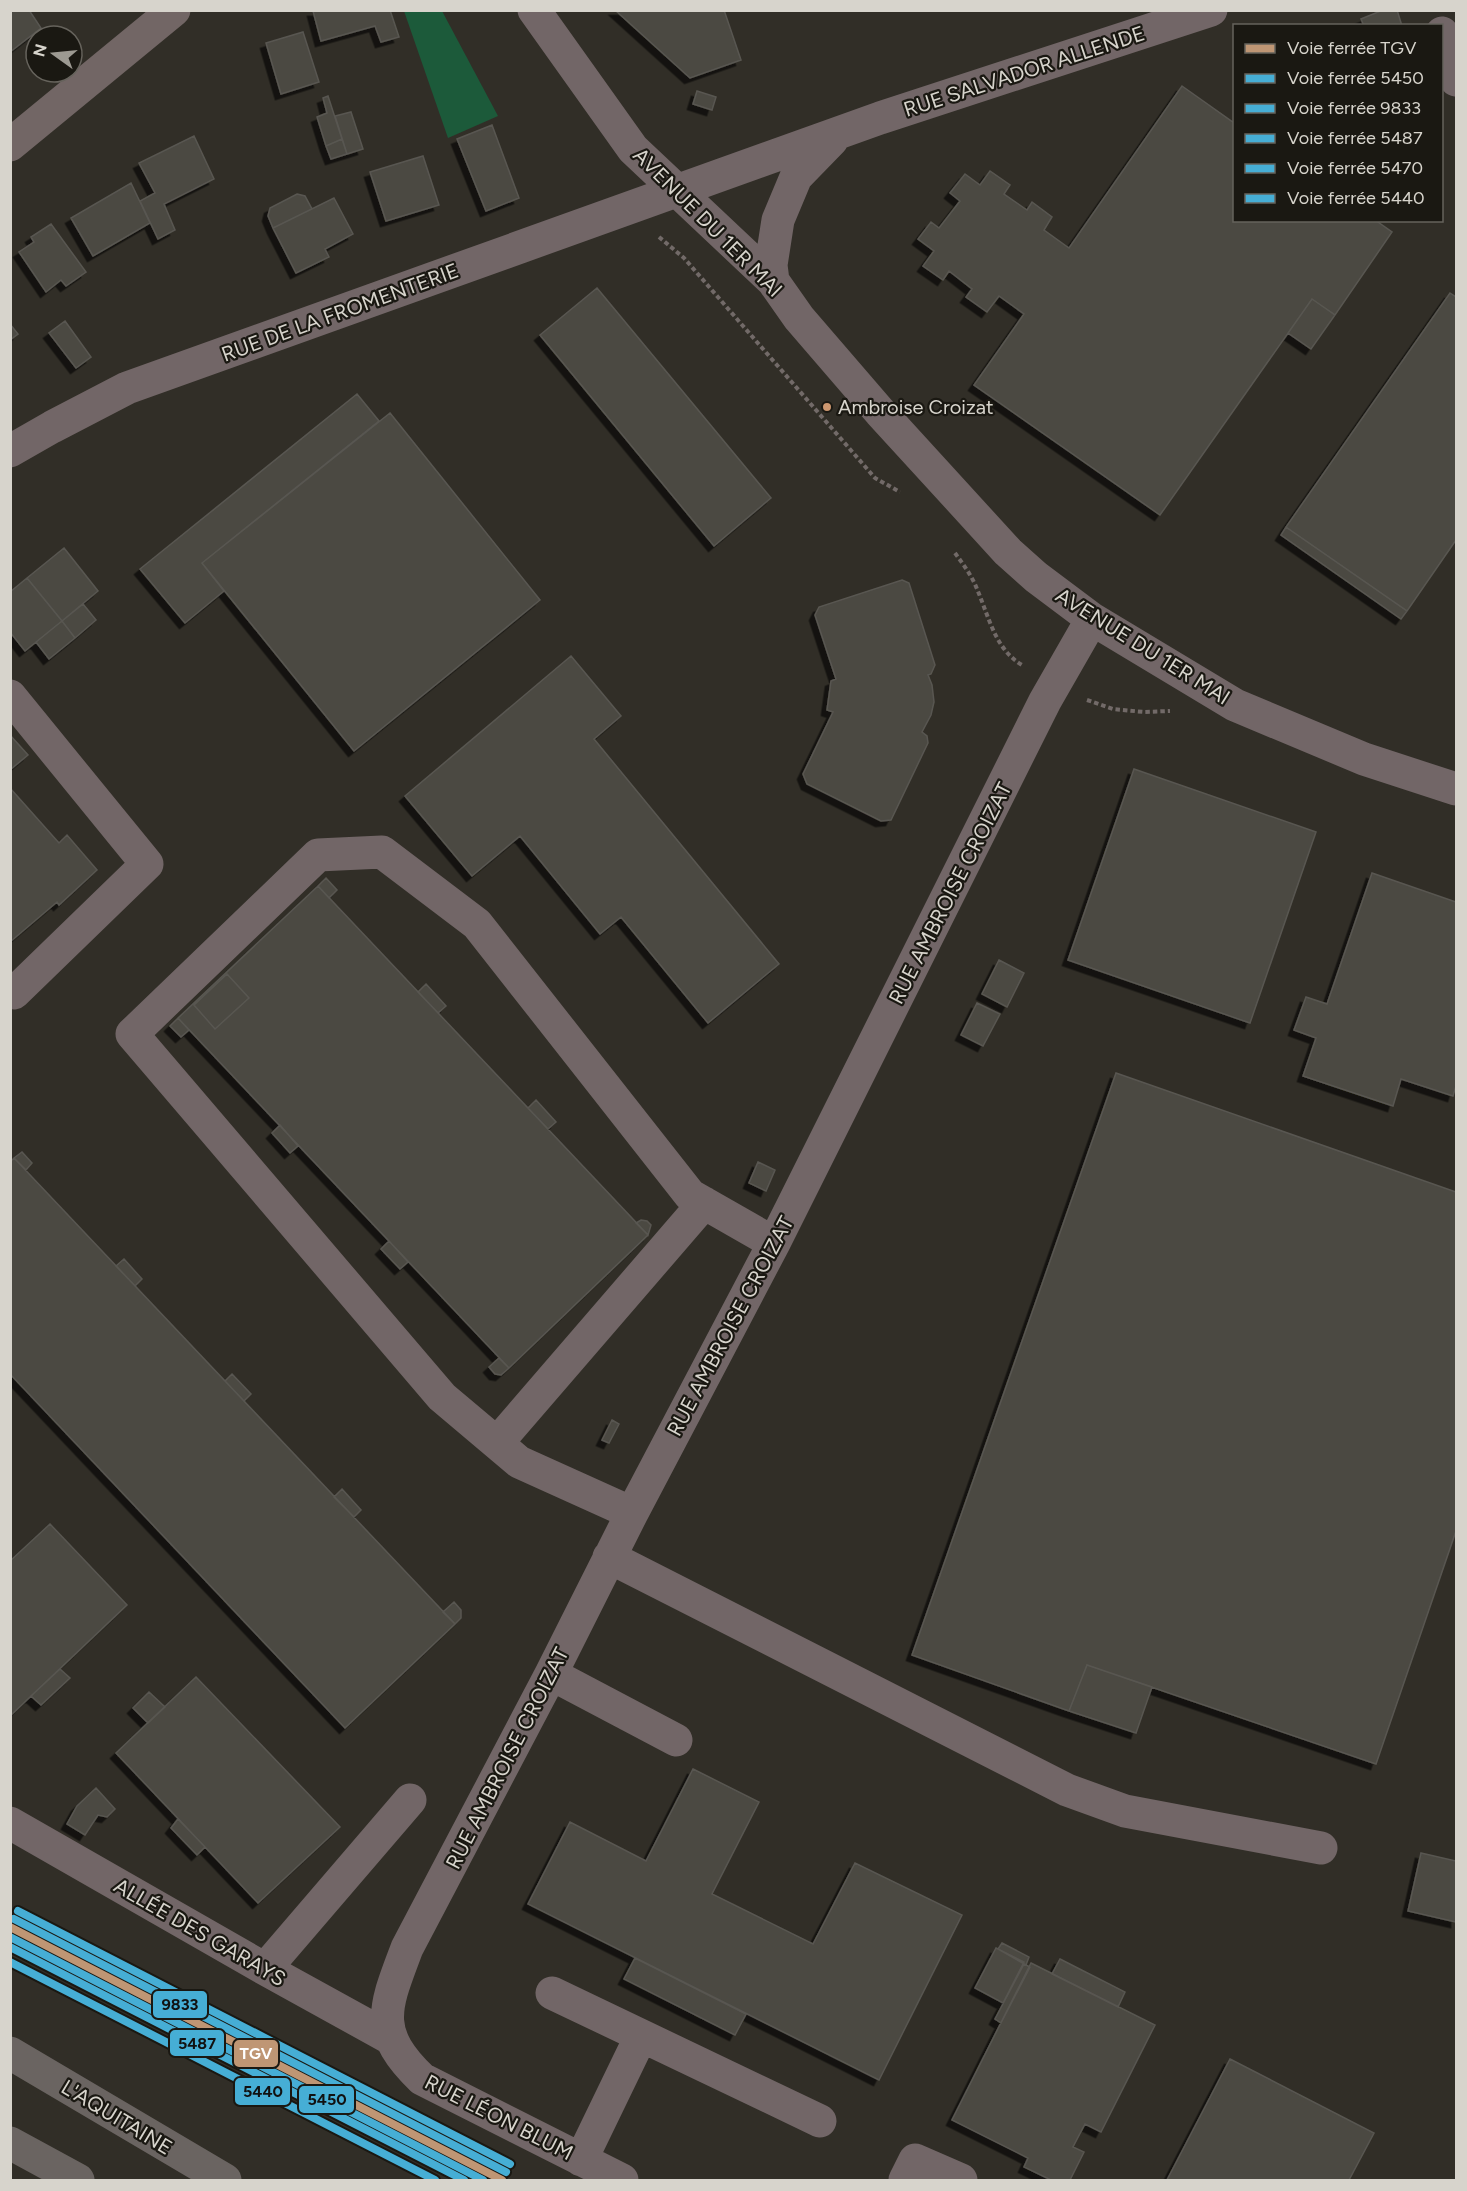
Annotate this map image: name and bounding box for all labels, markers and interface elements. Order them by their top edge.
street label: RUE SALVADOR ALLENDE [900,20,1148,122]
north arrow [24,24,84,84]
legend [1233,24,1443,222]
text: Voie ferrée TGV [1287,37,1417,59]
text: N [29,42,51,59]
text: Voie ferrée 5450 [1287,67,1424,89]
text: Voie ferrée 9833 [1287,97,1421,119]
text: Voie ferrée 5487 [1287,127,1423,149]
street label: AVENUE DU 1ER MAI [628,142,788,302]
text: Voie ferrée 5470 [1287,157,1423,179]
text: Voie ferrée 5440 [1287,187,1425,209]
street label: RUE DE LA FROMENTERIE [218,257,462,367]
place label: Ambroise Croizat [838,395,993,419]
marker: Ambroise Croizat [821,401,833,413]
street label: AVENUE DU 1ER MAI [1051,582,1235,710]
street label: RUE AMBROISE CROIZAT [883,778,1017,1008]
street label: RUE AMBROISE CROIZAT [661,1211,799,1440]
street label: RUE AMBROISE CROIZAT [440,1643,574,1873]
street label: ALLÉE DES GARAYS [110,1873,290,1991]
line badge: 9833 [152,1990,208,2019]
text: 9833 [162,1995,199,2014]
line badge: 5487 [169,2029,225,2057]
text: 5487 [178,2034,216,2053]
line badge: TGV [233,2039,279,2068]
text: TGV [240,2044,273,2063]
street label: RUE LÉON BLUM [421,2069,577,2165]
street label: L'AQUITAINE [57,2074,177,2160]
line badge: 5440 [234,2077,291,2106]
text: 5440 [243,2082,283,2101]
line badge: 5450 [298,2085,355,2114]
text: 5450 [307,2090,347,2109]

